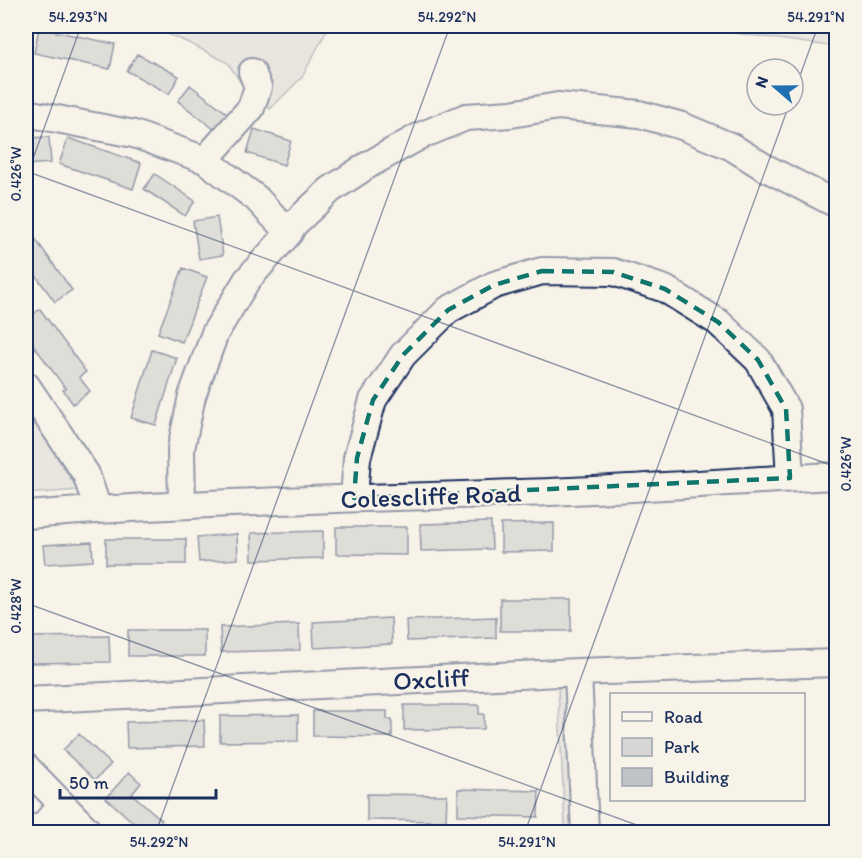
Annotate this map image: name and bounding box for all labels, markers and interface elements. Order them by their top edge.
text: 54.293°N [48,8,108,26]
text: 54.292°N [418,8,476,26]
text: 54.291°N [787,8,845,26]
north arrow [745,57,805,117]
text: N [751,74,772,90]
text: 0.426°W [7,146,25,202]
text: 0.426°W [837,436,855,492]
street label: Colescliffe Road [340,477,523,515]
text: 0.428°W [7,578,25,634]
street label: Oxcliff [392,661,470,697]
legend [610,693,805,801]
text: Road [664,706,703,728]
text: Park [664,736,699,758]
scale bar [60,762,216,800]
text: Building [664,766,730,788]
text: 50 m [69,772,109,794]
text: 54.292°N [130,833,188,851]
text: 54.291°N [498,833,556,851]

